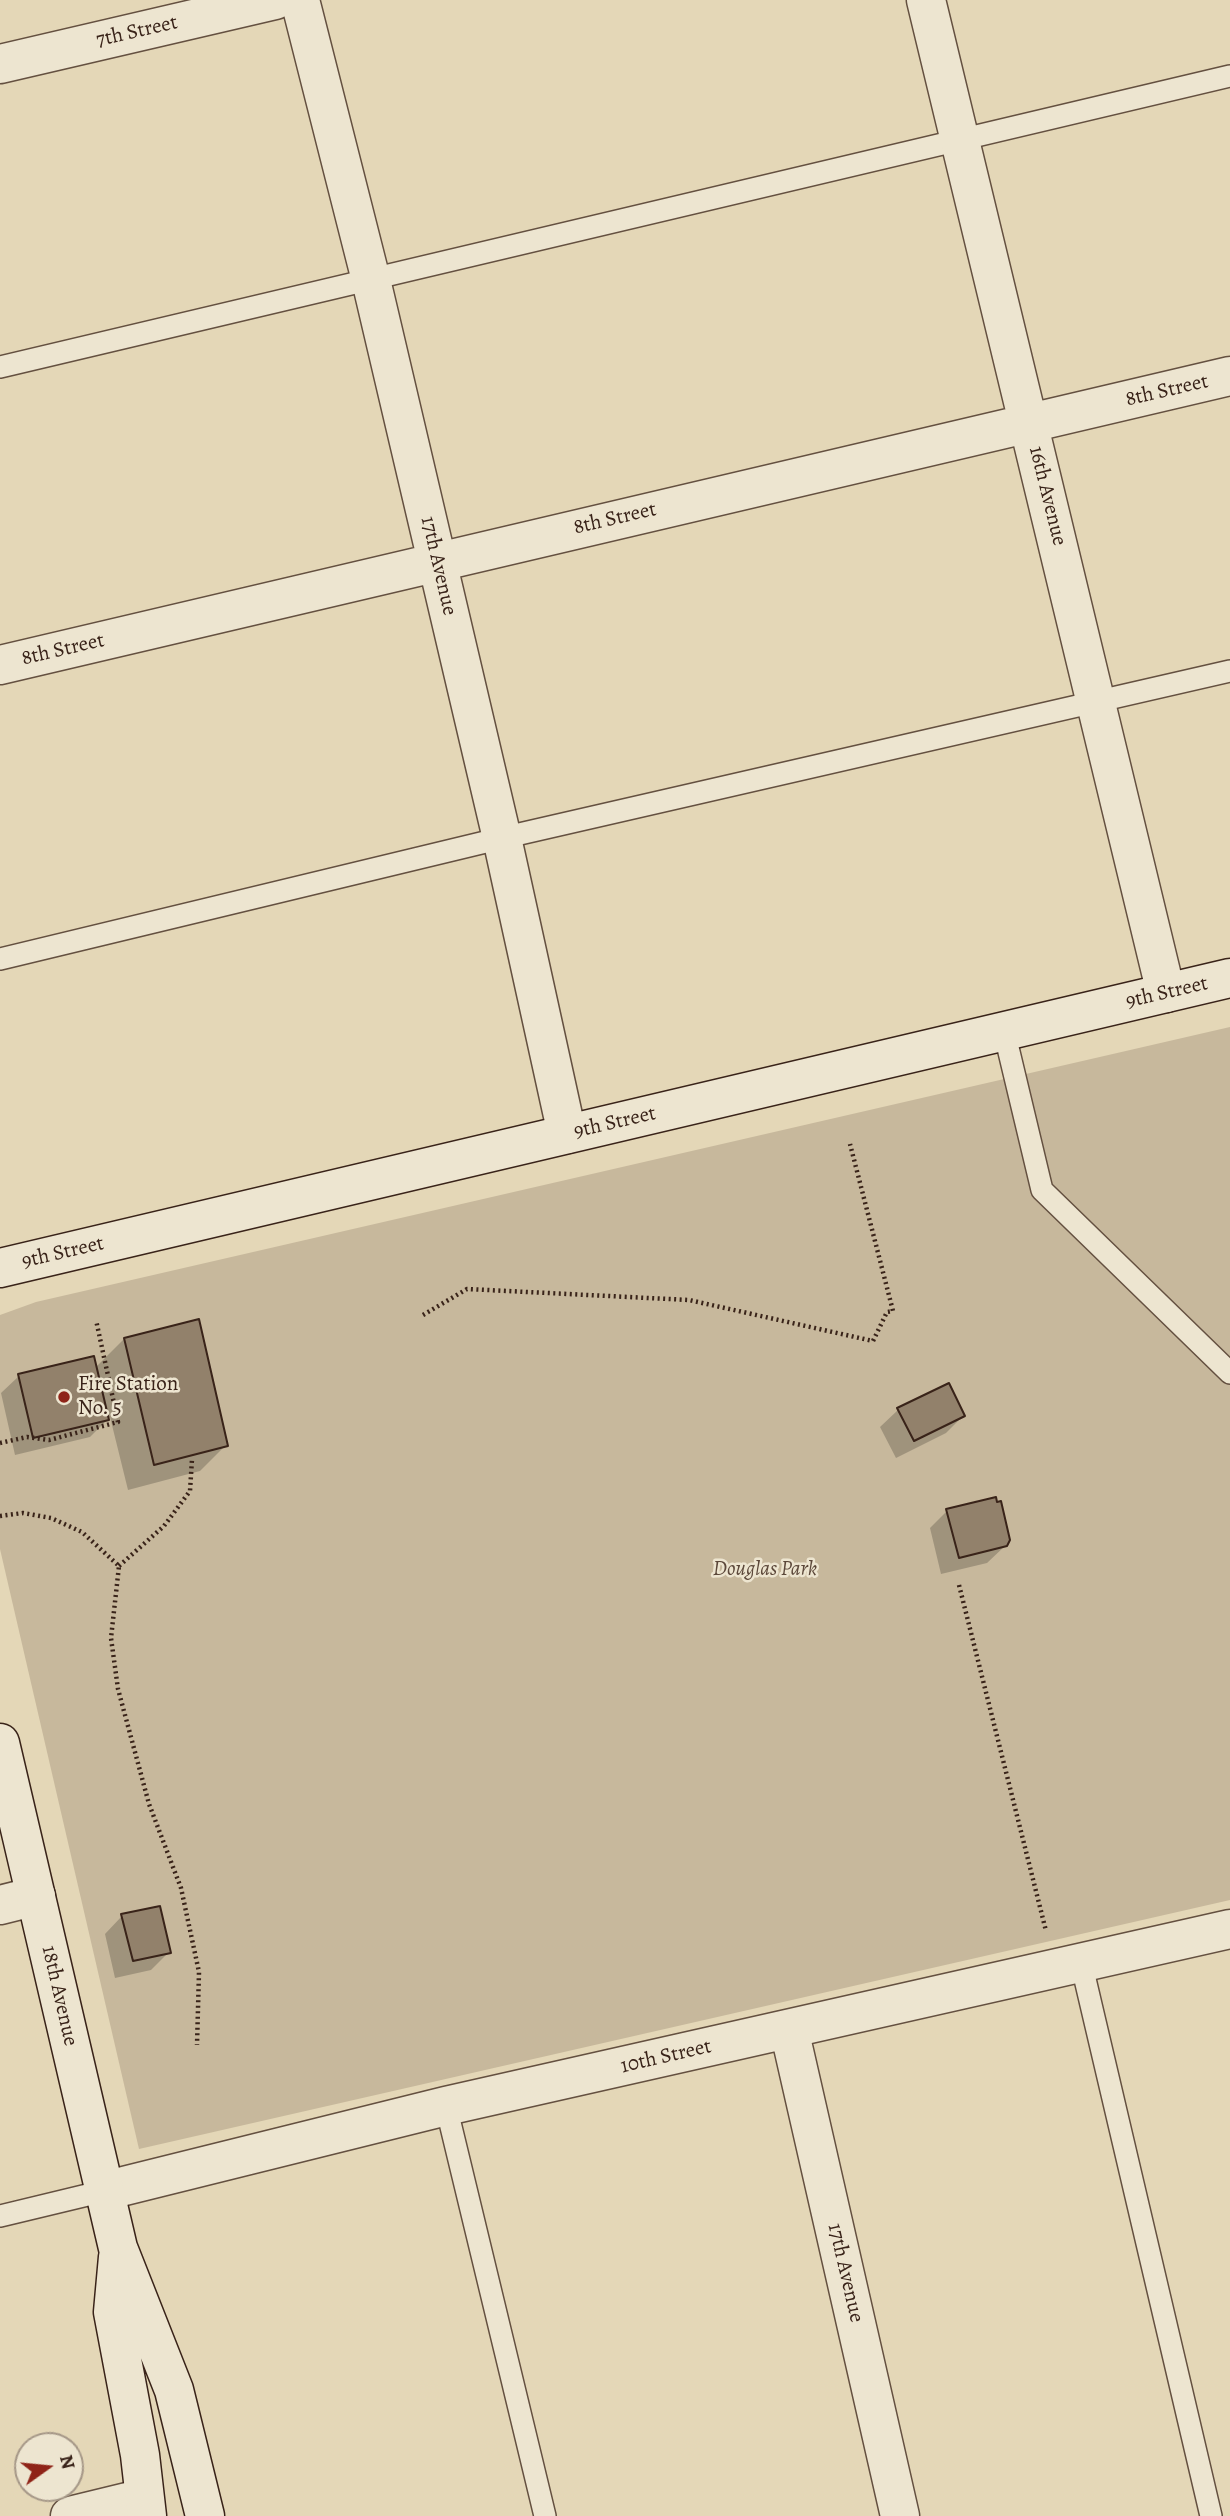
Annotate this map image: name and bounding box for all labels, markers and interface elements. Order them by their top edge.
street label: 7th Street [94,10,180,54]
street label: 8th Street [1123,369,1211,413]
street label: 16th Avenue [1022,444,1072,548]
street label: 8th Street [571,497,659,541]
street label: 17th Avenue [414,514,462,618]
street label: 8th Street [19,628,107,672]
street label: 9th Street [1123,971,1211,1015]
street label: 9th Street [571,1101,659,1145]
street label: 9th Street [19,1231,107,1275]
place label: Fire Station No. 5 [78,1372,178,1422]
marker: Fire Station No. 5 [56,1389,72,1405]
park label: Douglas Park [713,1557,817,1583]
street label: 18th Avenue [35,1943,83,2049]
street label: 10th Street [618,2034,714,2080]
street label: 17th Avenue [821,2221,869,2325]
north arrow [14,2432,84,2502]
text: N [53,2452,82,2472]

